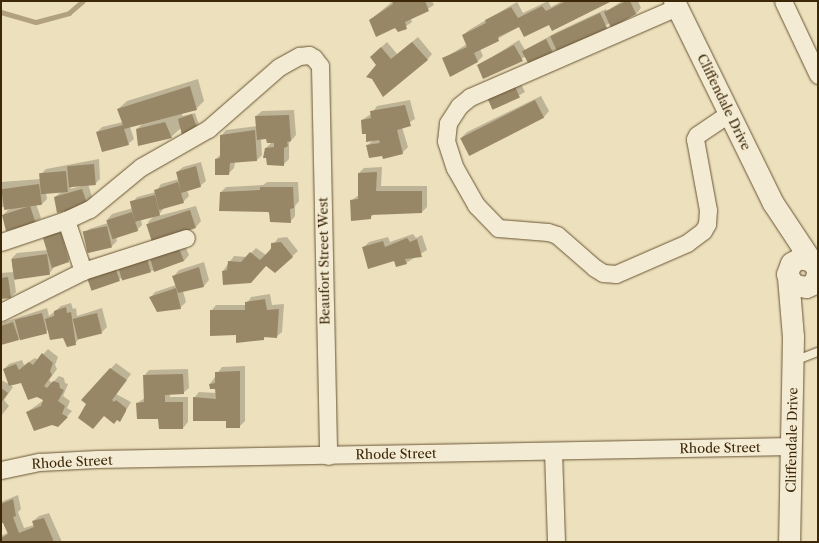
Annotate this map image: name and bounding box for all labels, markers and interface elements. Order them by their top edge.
street label: Cliffendale Drive [694,51,754,153]
street label: Beaufort Street West [315,197,333,325]
street label: Cliffendale Drive [783,387,801,493]
street label: Rhode Street [679,439,761,457]
street label: Rhode Street [355,445,437,463]
street label: Rhode Street [31,452,113,472]

